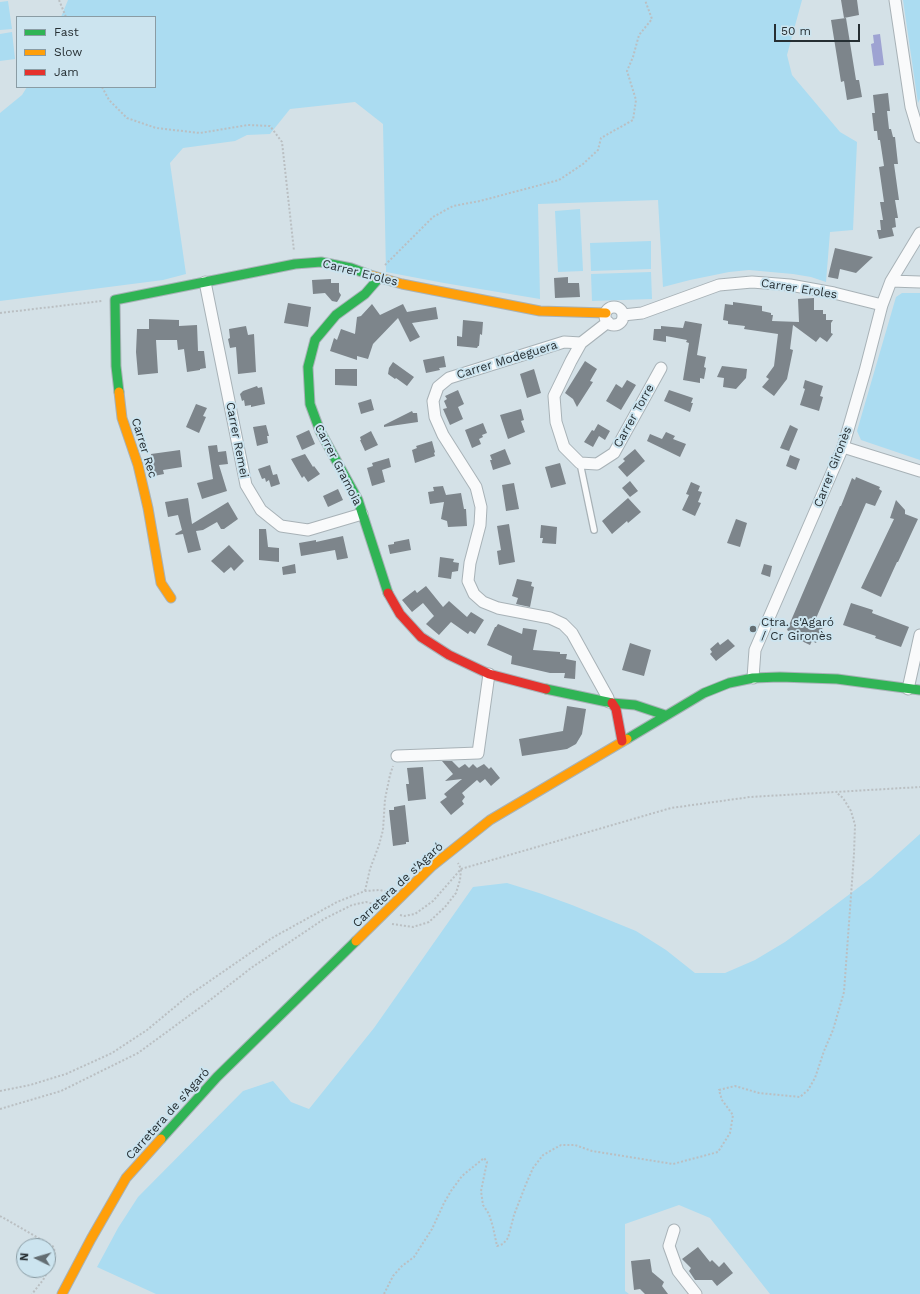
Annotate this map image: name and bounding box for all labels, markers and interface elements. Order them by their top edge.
legend [16,16,156,88]
scale bar [776,16,862,42]
text: 50 m [781,24,811,38]
text: Fast [54,25,79,39]
text: Slow [54,45,82,59]
text: Jam [54,65,79,79]
street label: Carrer Eroles [321,257,399,289]
street label: Carrer Eroles [760,276,838,302]
street label: Carrer Modeguera [455,338,559,382]
street label: Carrer Torre [611,382,657,450]
street label: Carrer Remei [223,401,251,479]
street label: Carrer Rec [128,416,160,480]
street label: Carrer Gramoia [311,422,365,508]
street label: Carrer Gironès [811,425,855,509]
place label: Ctra. s'Agaró / Cr Gironès [761,615,834,643]
marker: Ctra. s'Agaró / Cr Gironès [748,624,758,634]
street label: Carretera de s'Agaró [350,839,446,931]
street label: Carretera de s'Agaró [123,1065,213,1163]
north arrow [16,1238,56,1278]
text: N [18,1252,31,1262]

